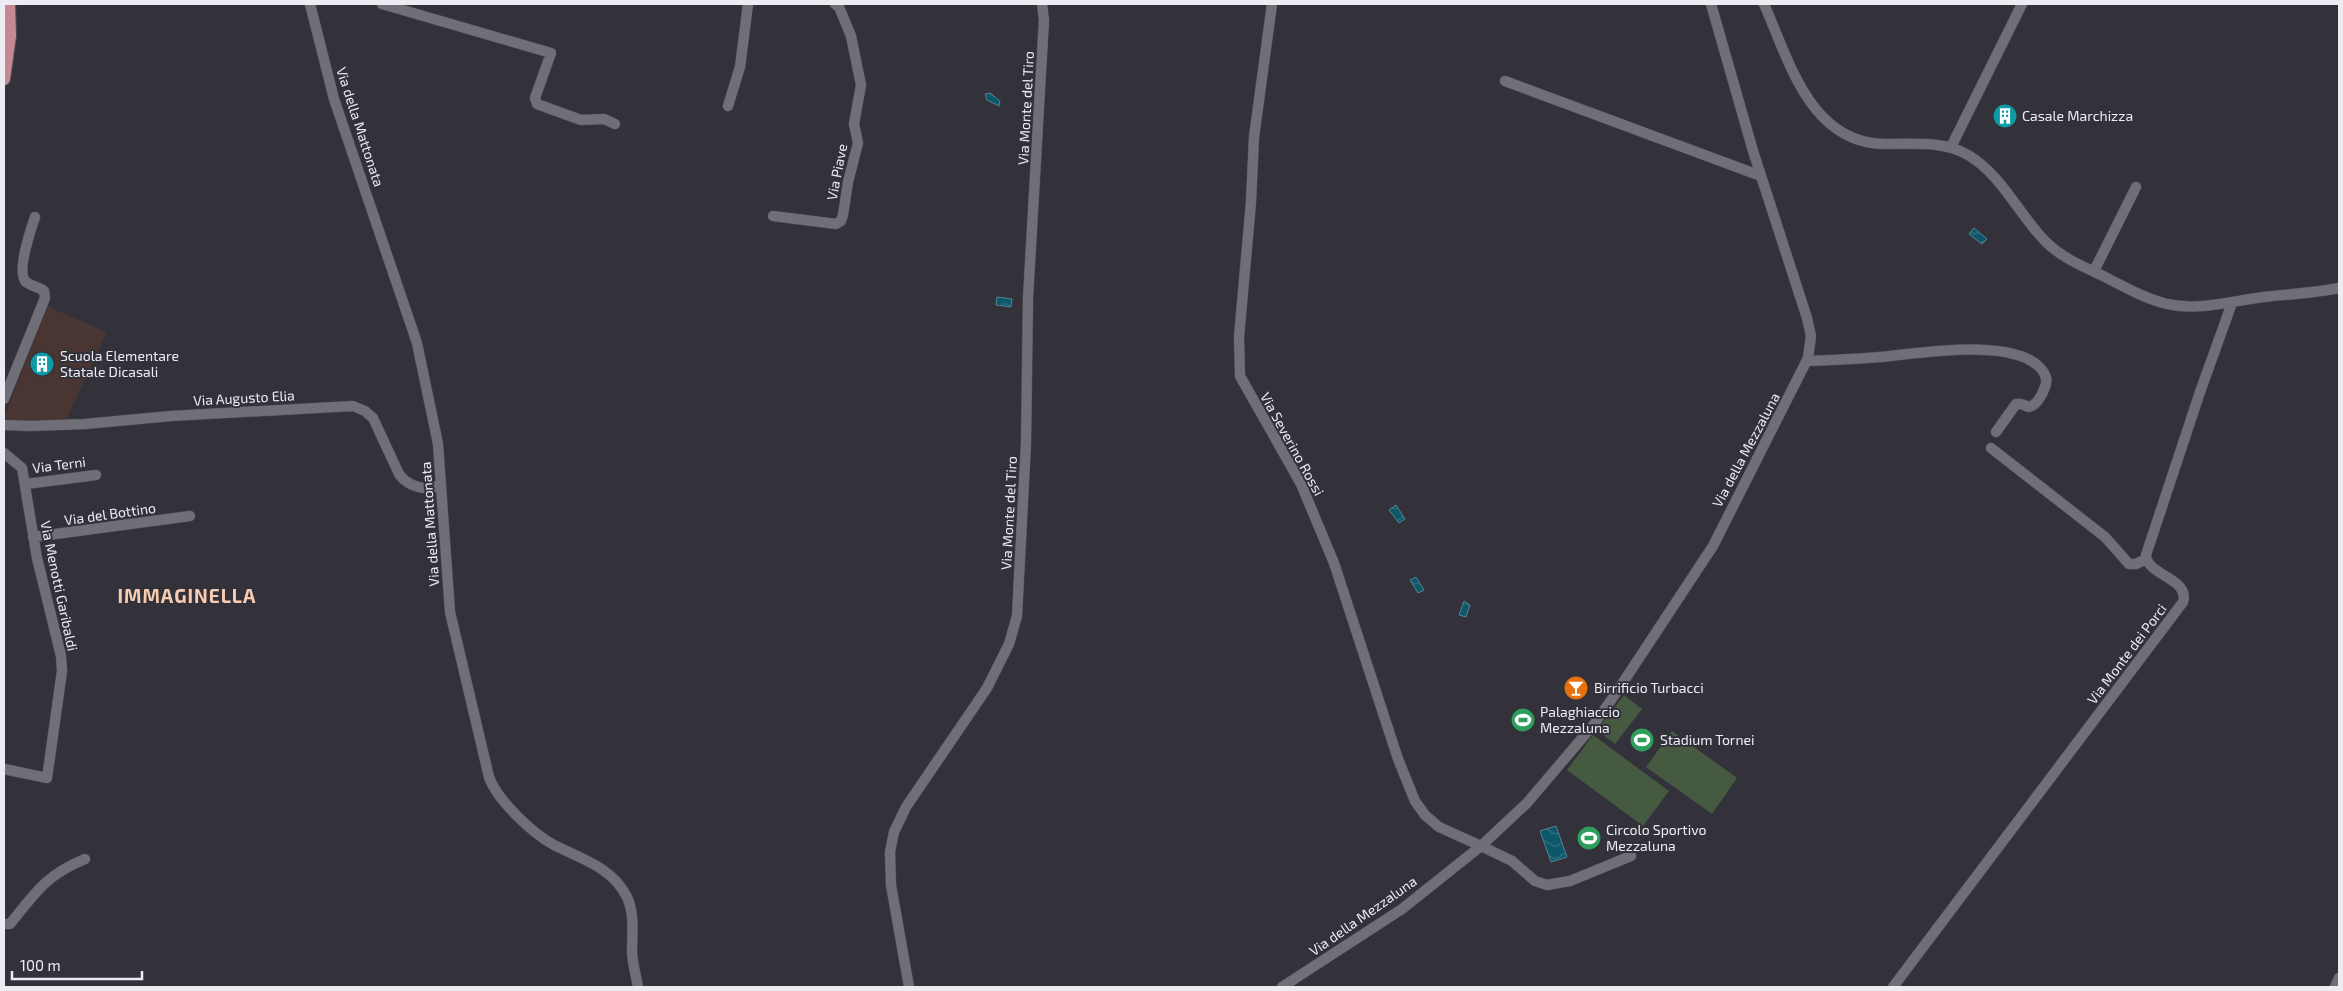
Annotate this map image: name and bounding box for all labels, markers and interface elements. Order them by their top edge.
street label: Via Monte del Tiro [1014,50,1037,165]
street label: Via della Mattonata [333,65,388,189]
building icon: Casale Marchizza [1992,103,2018,129]
place label: Casale Marchizza [2022,107,2133,124]
street label: Via Piave [823,142,850,202]
place label: Scuola Elementare Statale Dicasali [60,347,179,380]
building icon: Scuola Elementare Statale Dicasali [29,351,55,377]
street label: Via Augusto Elia [193,386,295,409]
street label: Via Severino Rossi [1257,389,1328,498]
street label: Via della Mezzaluna [1708,390,1783,510]
street label: Via Terni [31,453,87,476]
street label: Via Monte del Tiro [997,455,1020,570]
street label: Via della Mattonata [417,461,442,587]
street label: Via del Bottino [63,499,157,528]
street label: Via Menotti Garibaldi [37,519,82,653]
district label: IMMAGINELLA [118,584,256,607]
street label: Via Monte dei Porci [2083,600,2170,707]
bar icon: Birrificio Turbacci [1563,675,1589,701]
place label: Birrificio Turbacci [1594,679,1704,696]
place label: Palaghiaccio Mezzaluna [1540,703,1620,736]
sports icon: Palaghiaccio Mezzaluna [1510,707,1536,733]
sports icon: Stadium Tornei [1629,727,1655,753]
place label: Stadium Tornei [1660,731,1755,748]
place label: Circolo Sportivo Mezzaluna [1606,821,1706,854]
sports icon: Circolo Sportivo Mezzaluna [1576,825,1602,851]
street label: Via della Mezzaluna [1306,872,1420,959]
scale bar [12,948,142,980]
text: 100 m [20,956,61,974]

